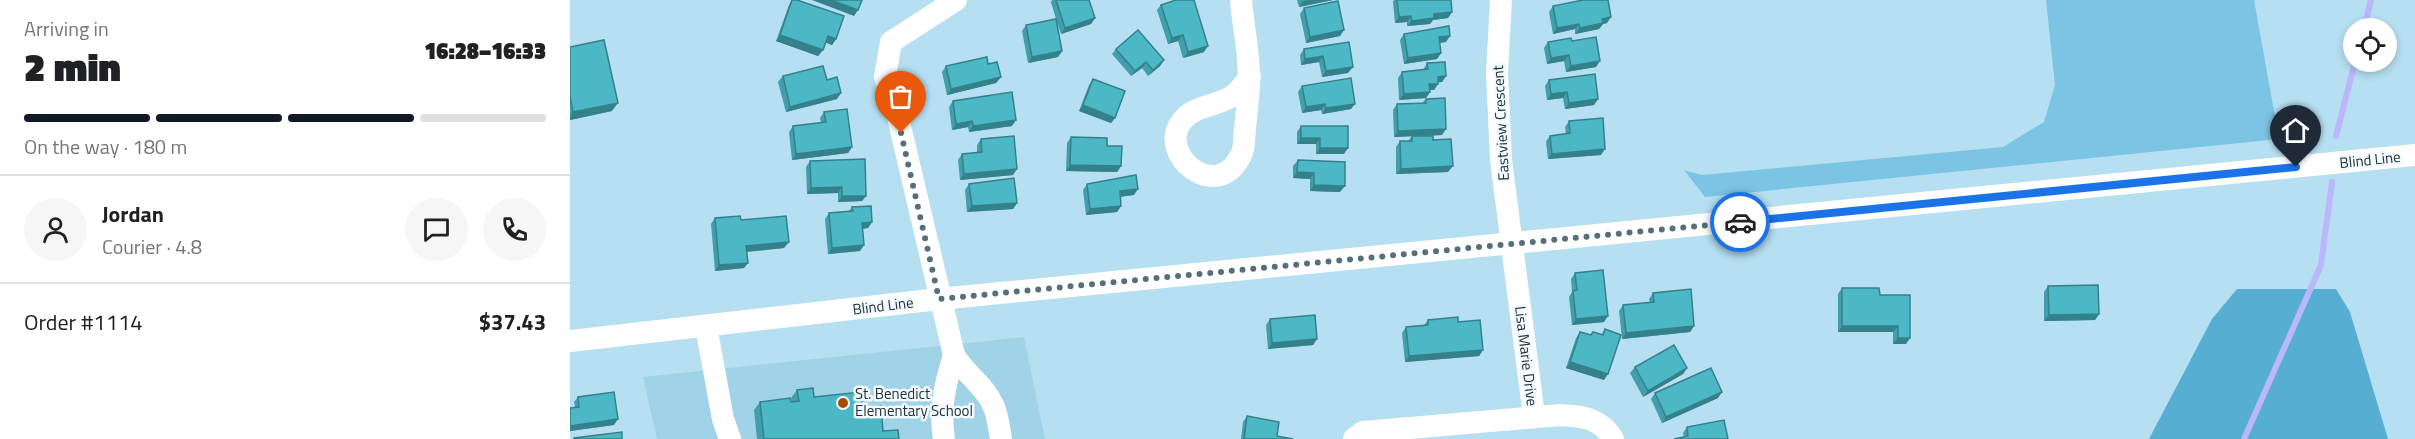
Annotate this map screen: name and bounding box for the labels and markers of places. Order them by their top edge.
pin [875,71,926,133]
pin [2270,105,2321,167]
place label: St. Benedict Elementary School [855,382,973,422]
marker: St. Benedict Elementary School [836,396,850,410]

